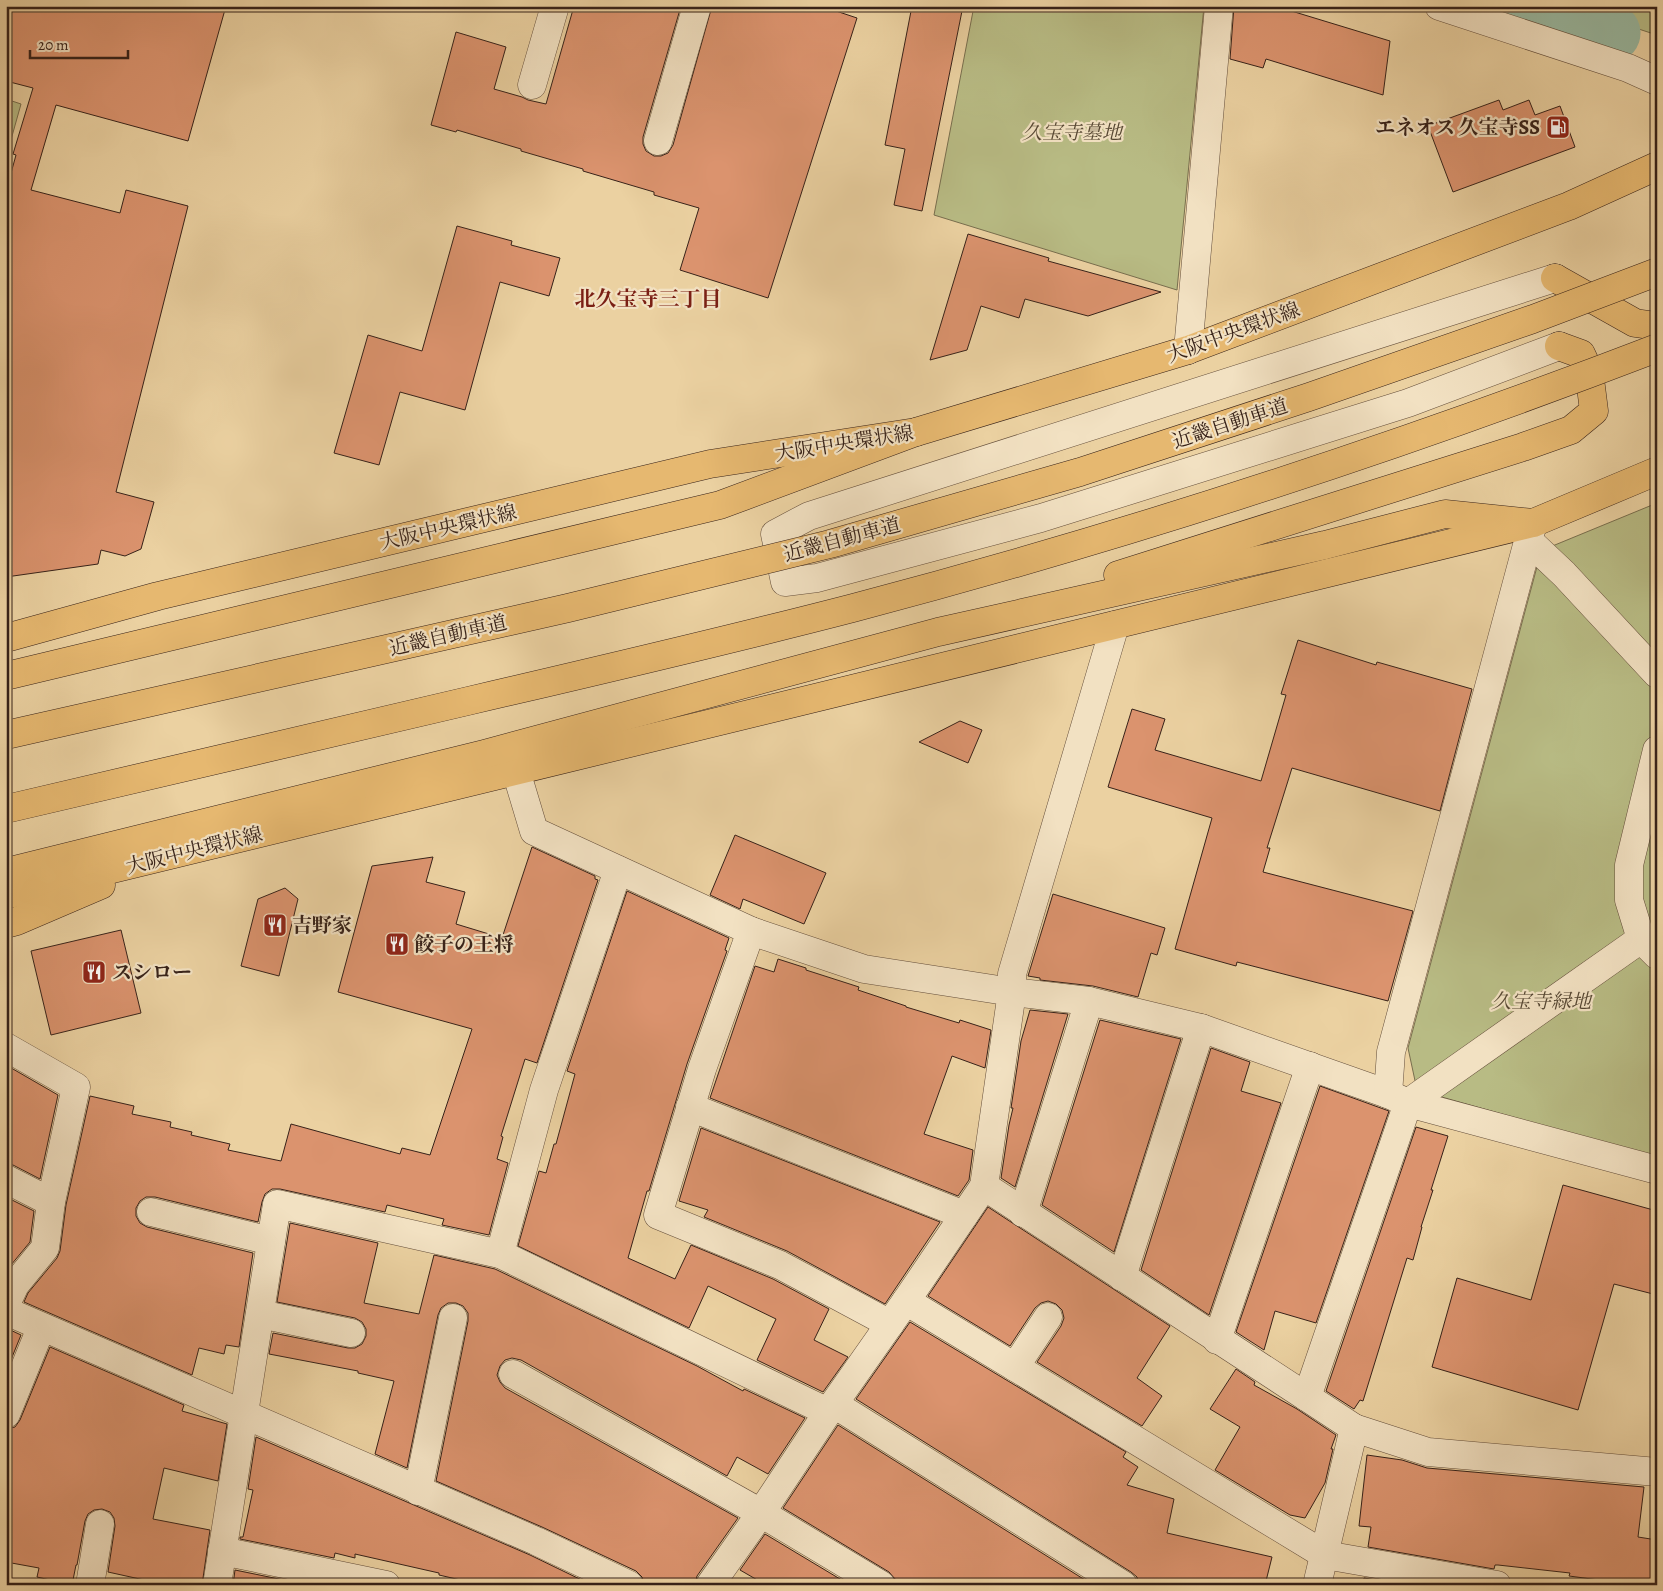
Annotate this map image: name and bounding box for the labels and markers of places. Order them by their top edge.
place label: エネオス 久宝寺SS [1375,114,1540,141]
fuel station icon: エネオス 久宝寺SS [1545,114,1571,140]
restaurant icon: 吉野家 [262,912,288,938]
place label: 吉野家 [292,912,352,939]
restaurant icon: 餃子の王将 [384,931,410,957]
place label: 餃子の王将 [414,931,514,958]
restaurant icon: スシロー [81,959,107,985]
place label: スシロー [112,959,192,986]

